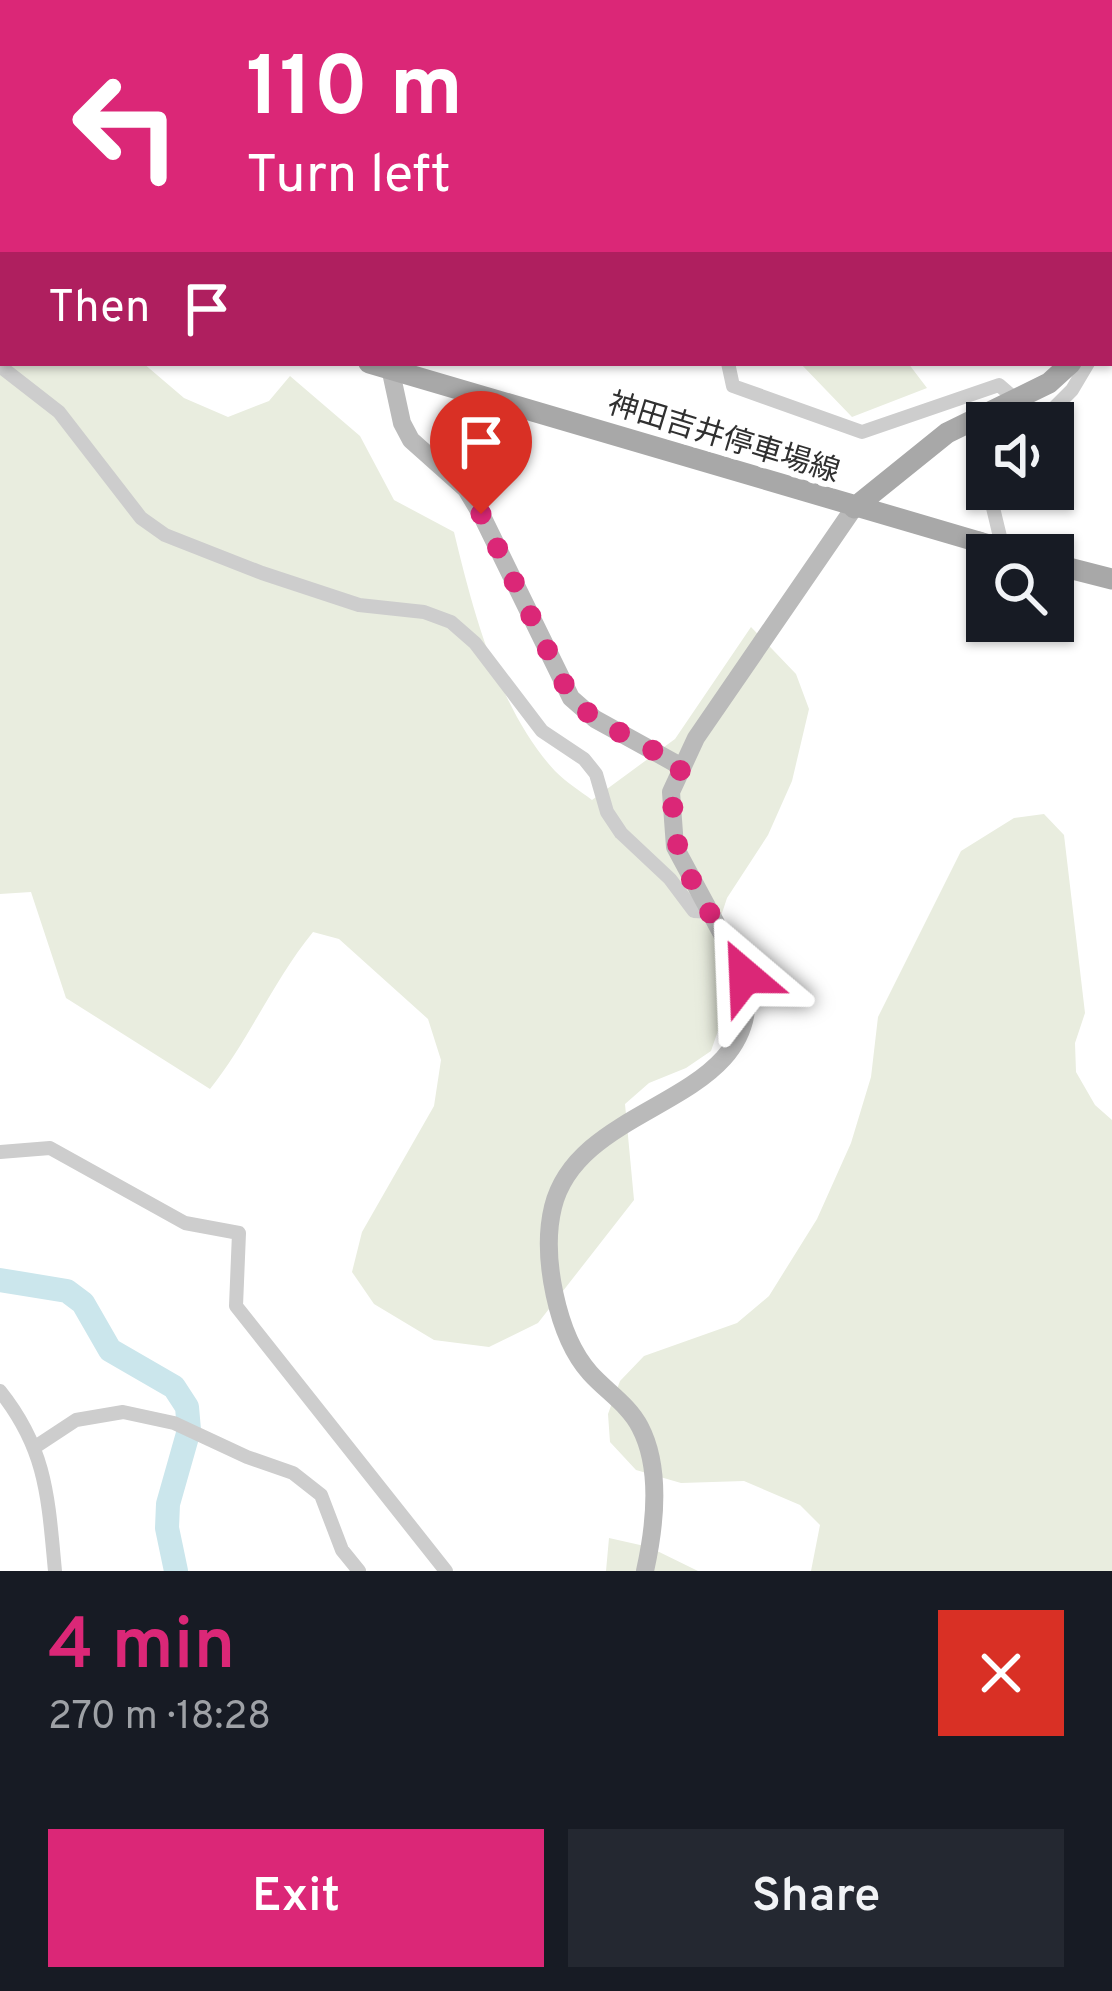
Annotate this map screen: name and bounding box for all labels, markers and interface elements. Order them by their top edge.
text: 110 m [246,39,463,145]
icon: left [48,48,204,204]
text: Turn left [246,143,451,212]
icon: arrive [174,276,240,342]
text: Then [48,281,150,338]
street label: 神田吉井停車場線 [603,387,843,492]
pin [430,391,532,514]
map controls [966,402,1074,642]
button: sound [966,402,1074,510]
icon: arrive [448,409,514,475]
button: search [966,534,1074,642]
position arrow [682,913,808,1039]
text: 4 min [48,1603,235,1695]
button: close [938,1610,1064,1736]
text: 270 m · 18:28 [48,1694,271,1743]
button: Exit [48,1829,544,1967]
button: Share [568,1829,1064,1967]

